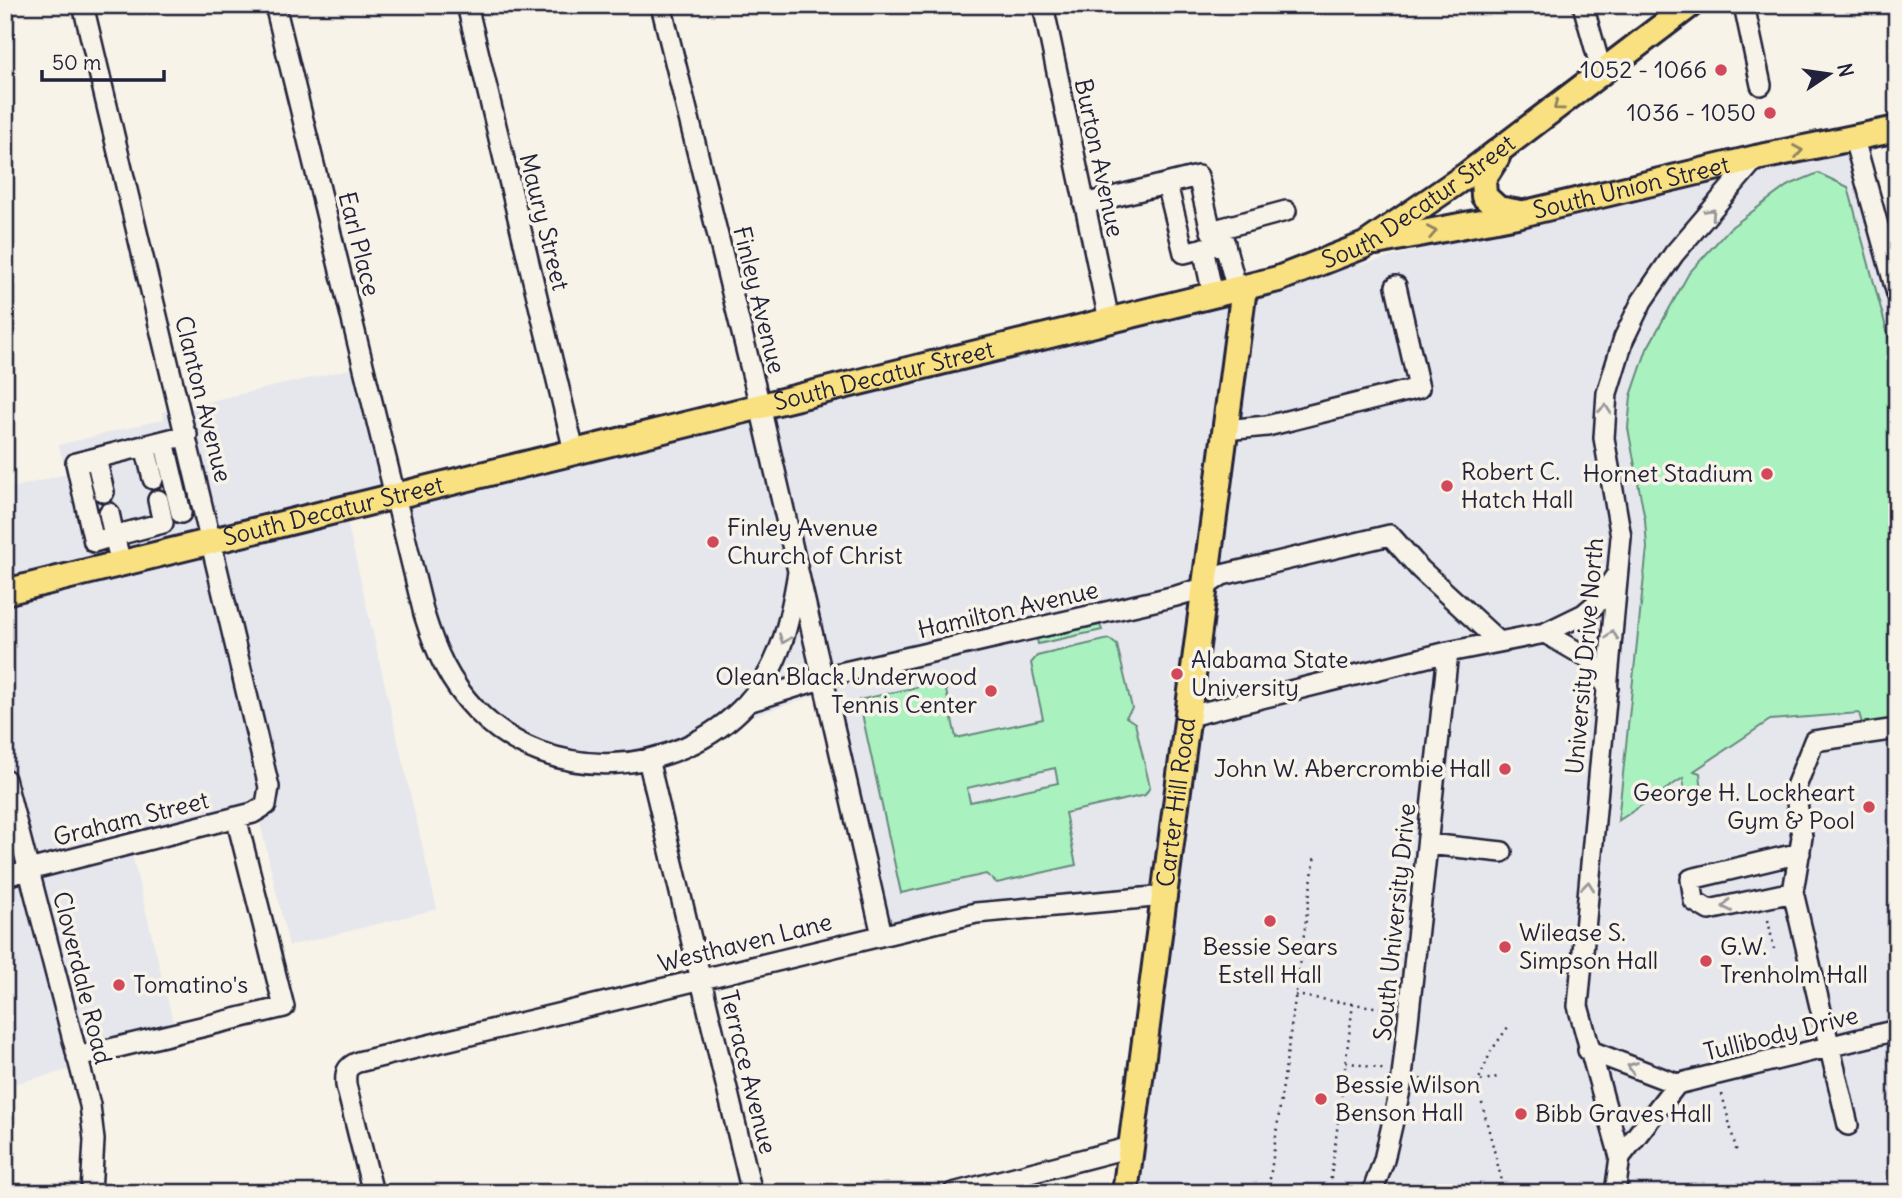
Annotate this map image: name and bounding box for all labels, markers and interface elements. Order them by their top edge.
scale bar [42,38,164,82]
north arrow [1794,38,1864,108]
text: 50 m [52,49,101,76]
place label: 1052 - 1066 [1580,54,1707,84]
text: N [1832,61,1859,79]
marker: 1052 - 1066 [1713,62,1729,78]
street label: Burton Avenue [1069,76,1131,240]
place label: 1036 - 1050 [1627,97,1756,127]
one-way arrow [1553,98,1566,110]
marker: 1036 - 1050 [1762,105,1778,121]
street label: South Decatur Street [1317,128,1521,275]
one-way arrow [1792,144,1804,159]
street label: South Union Street [1530,149,1732,225]
street label: Maury Street [513,150,576,293]
street label: Earl Place [333,188,387,299]
one-way arrow [1702,208,1715,221]
street label: Finley Avenue [727,223,793,377]
one-way arrow [1426,225,1438,240]
street label: Clanton Avenue [169,313,239,485]
street label: South Decatur Street [770,333,997,416]
one-way arrow [1597,404,1612,415]
place label: Robert C. Hatch Hall [1461,456,1574,514]
place label: Hornet Stadium [1583,458,1753,488]
marker: Hornet Stadium [1759,466,1775,482]
street label: South Decatur Street [220,469,446,552]
marker: Robert C. Hatch Hall [1439,478,1455,494]
place label: Finley Avenue Church of Christ [727,512,903,570]
marker: Finley Avenue Church of Christ [705,534,721,550]
street label: University Drive North [1559,536,1609,776]
street label: Hamilton Avenue [915,574,1101,644]
one-way arrow [1604,629,1619,640]
one-way arrow [778,632,792,644]
place label: Alabama State University [1191,644,1348,702]
place label: Olean Black Underwood Tennis Center [715,661,977,719]
marker: Alabama State University [1169,666,1185,682]
marker: Olean Black Underwood Tennis Center [983,683,999,699]
street label: Carter Hill Road [1149,716,1201,889]
place label: John W. Abercrombie Hall [1214,753,1491,783]
marker: John W. Abercrombie Hall [1497,761,1513,777]
place label: George H. Lockheart Gym & Pool [1633,777,1855,835]
street label: Graham Street [50,784,211,852]
marker: George H. Lockheart Gym & Pool [1861,799,1877,815]
street label: South University Drive [1367,802,1421,1042]
one-way arrow [1580,880,1595,891]
street label: Cloverdale Road [47,888,119,1067]
one-way arrow [1721,898,1733,913]
street label: Westhaven Lane [655,906,835,978]
marker: Bessie Sears Estell Hall [1262,913,1278,929]
place label: Wilease S. Simpson Hall [1519,917,1658,975]
place label: Bessie Sears Estell Hall [1202,931,1338,989]
place label: G.W. Trenholm Hall [1720,931,1868,989]
marker: Wilease S. Simpson Hall [1497,939,1513,955]
marker: G.W. Trenholm Hall [1698,953,1714,969]
place label: Tomatino's [133,969,248,999]
marker: Tomatino's [111,977,127,993]
street label: Terrace Avenue [714,987,784,1157]
street label: Tullibody Drive [1700,999,1861,1067]
one-way arrow [1627,1061,1639,1075]
place label: Bessie Wilson Benson Hall [1335,1069,1480,1127]
marker: Bessie Wilson Benson Hall [1313,1091,1329,1107]
place label: Bibb Graves Hall [1535,1098,1712,1128]
marker: Bibb Graves Hall [1513,1106,1529,1122]

